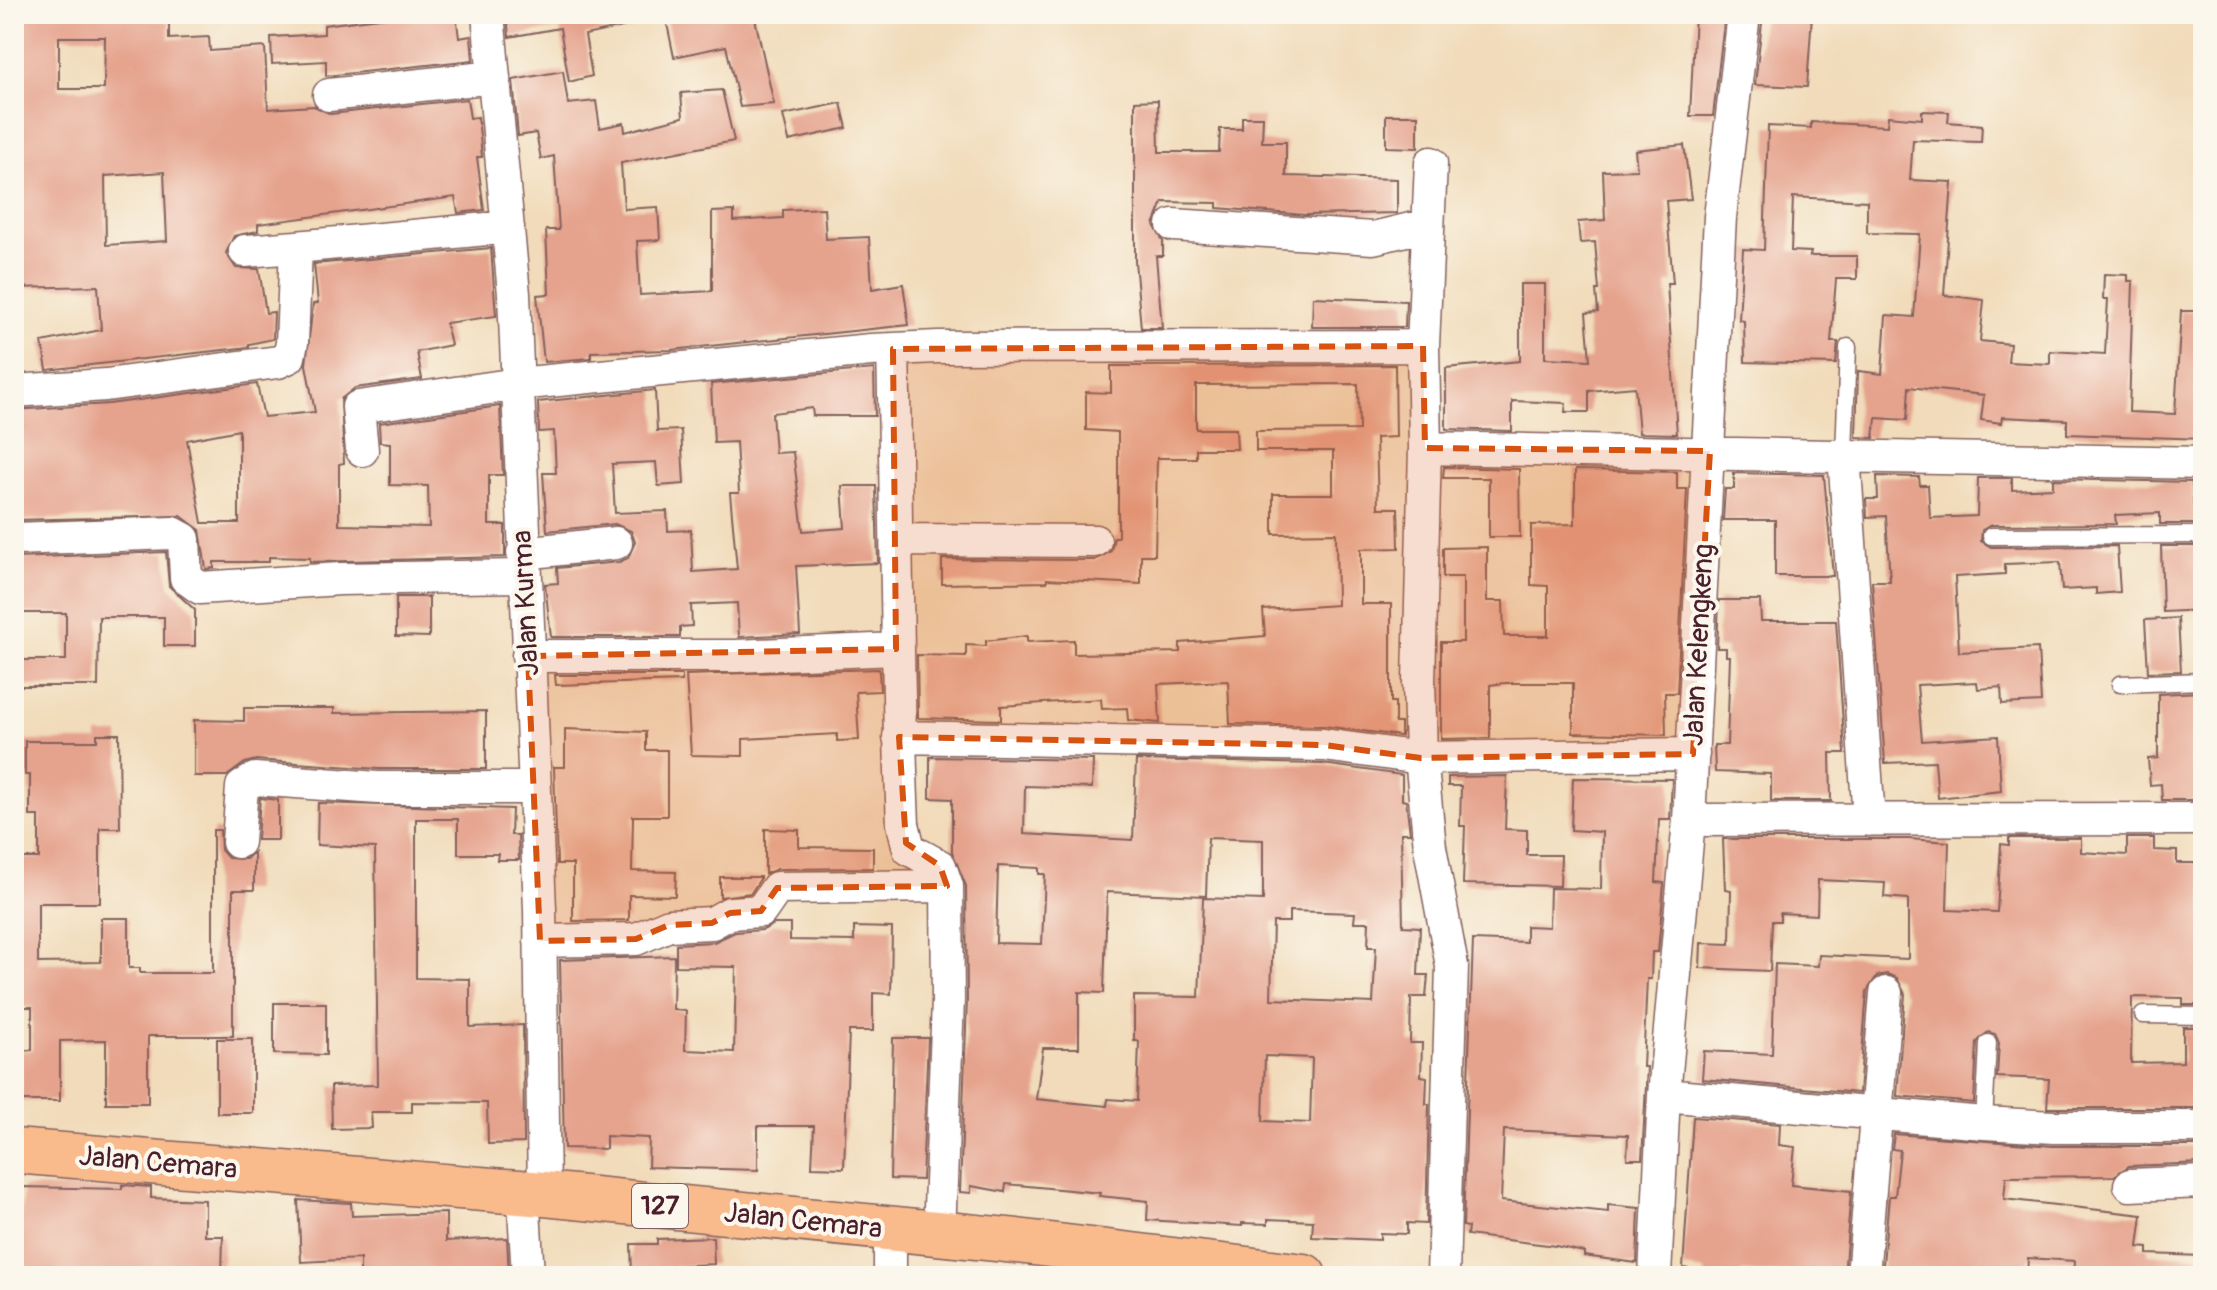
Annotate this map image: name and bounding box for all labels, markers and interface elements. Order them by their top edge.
street label: Jalan Kurma [505,529,547,677]
street label: Jalan Kelengkeng [1676,543,1722,747]
street label: Jalan Cemara [77,1139,239,1187]
road number: 127 [632,1184,688,1228]
street label: Jalan Cemara [722,1195,884,1247]

